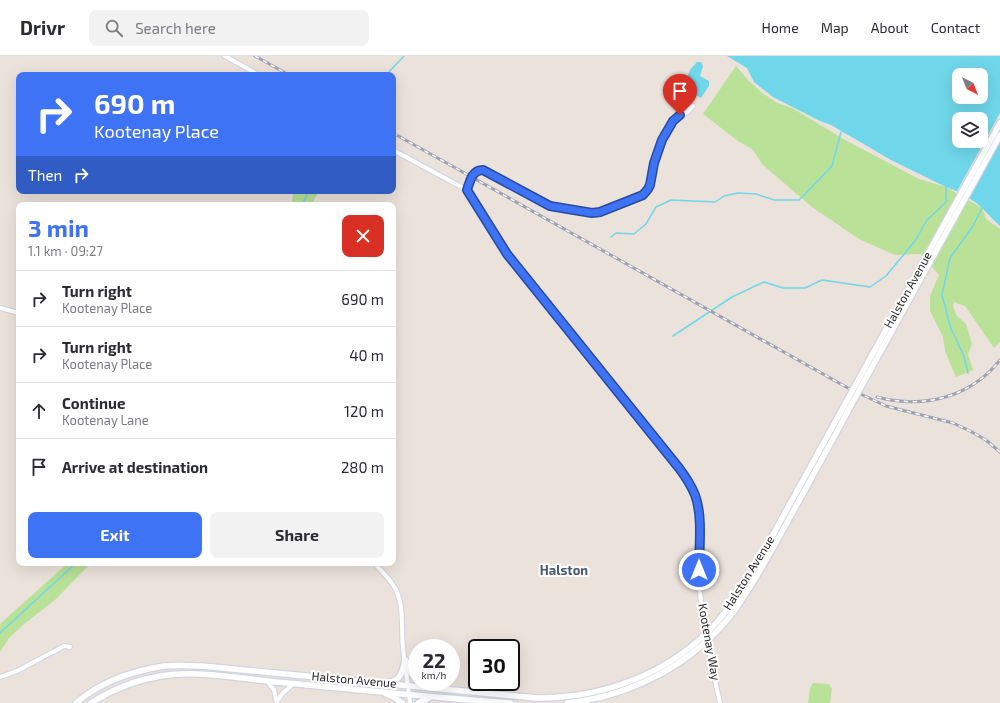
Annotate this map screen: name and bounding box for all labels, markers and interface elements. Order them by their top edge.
search box [89,10,369,46]
text: Drivr [20,16,65,39]
icon: search [103,17,125,39]
text: Search here [135,19,216,37]
text: Home [762,19,799,36]
text: Map [821,19,849,36]
text: About [871,19,909,36]
text: Contact [931,19,980,36]
north arrow [952,68,988,104]
map controls [952,68,988,148]
pin [663,74,697,115]
icon: arrive [669,80,691,102]
text: 690 m [94,86,175,120]
icon: right [28,88,80,140]
button: layers [952,112,988,148]
text: Kootenay Place [94,120,219,142]
icon: right [70,164,92,186]
text: Then [28,166,62,184]
text: 3 min [28,213,89,242]
button: close [342,215,384,257]
text: 1.1 km · 09:27 [28,243,103,259]
street label: Halston Avenue [880,249,934,330]
text: Turn right [62,282,132,300]
icon: right [28,288,50,310]
text: 690 m [341,290,384,308]
text: Kootenay Place [62,300,152,316]
text: Turn right [62,338,132,356]
icon: right [28,344,50,366]
text: 40 m [349,346,384,364]
text: Kootenay Place [62,356,152,372]
text: Continue [62,394,125,412]
icon: ahead [28,400,50,422]
text: 120 m [344,402,384,420]
text: Kootenay Lane [62,412,149,428]
icon: arrive [28,456,50,478]
text: Arrive at destination [62,458,208,476]
text: 280 m [341,458,384,476]
button: Exit [28,512,202,558]
button: Share [210,512,384,558]
street label: Halston Avenue [720,533,777,612]
position arrow [678,549,720,591]
district label: Halston [540,562,588,578]
street label: Kootenay Way [696,602,724,682]
speed limit sign: 30 [468,639,520,691]
text: 22 [422,648,446,672]
street label: Halston Avenue [311,668,397,690]
text: km/h [422,669,446,681]

